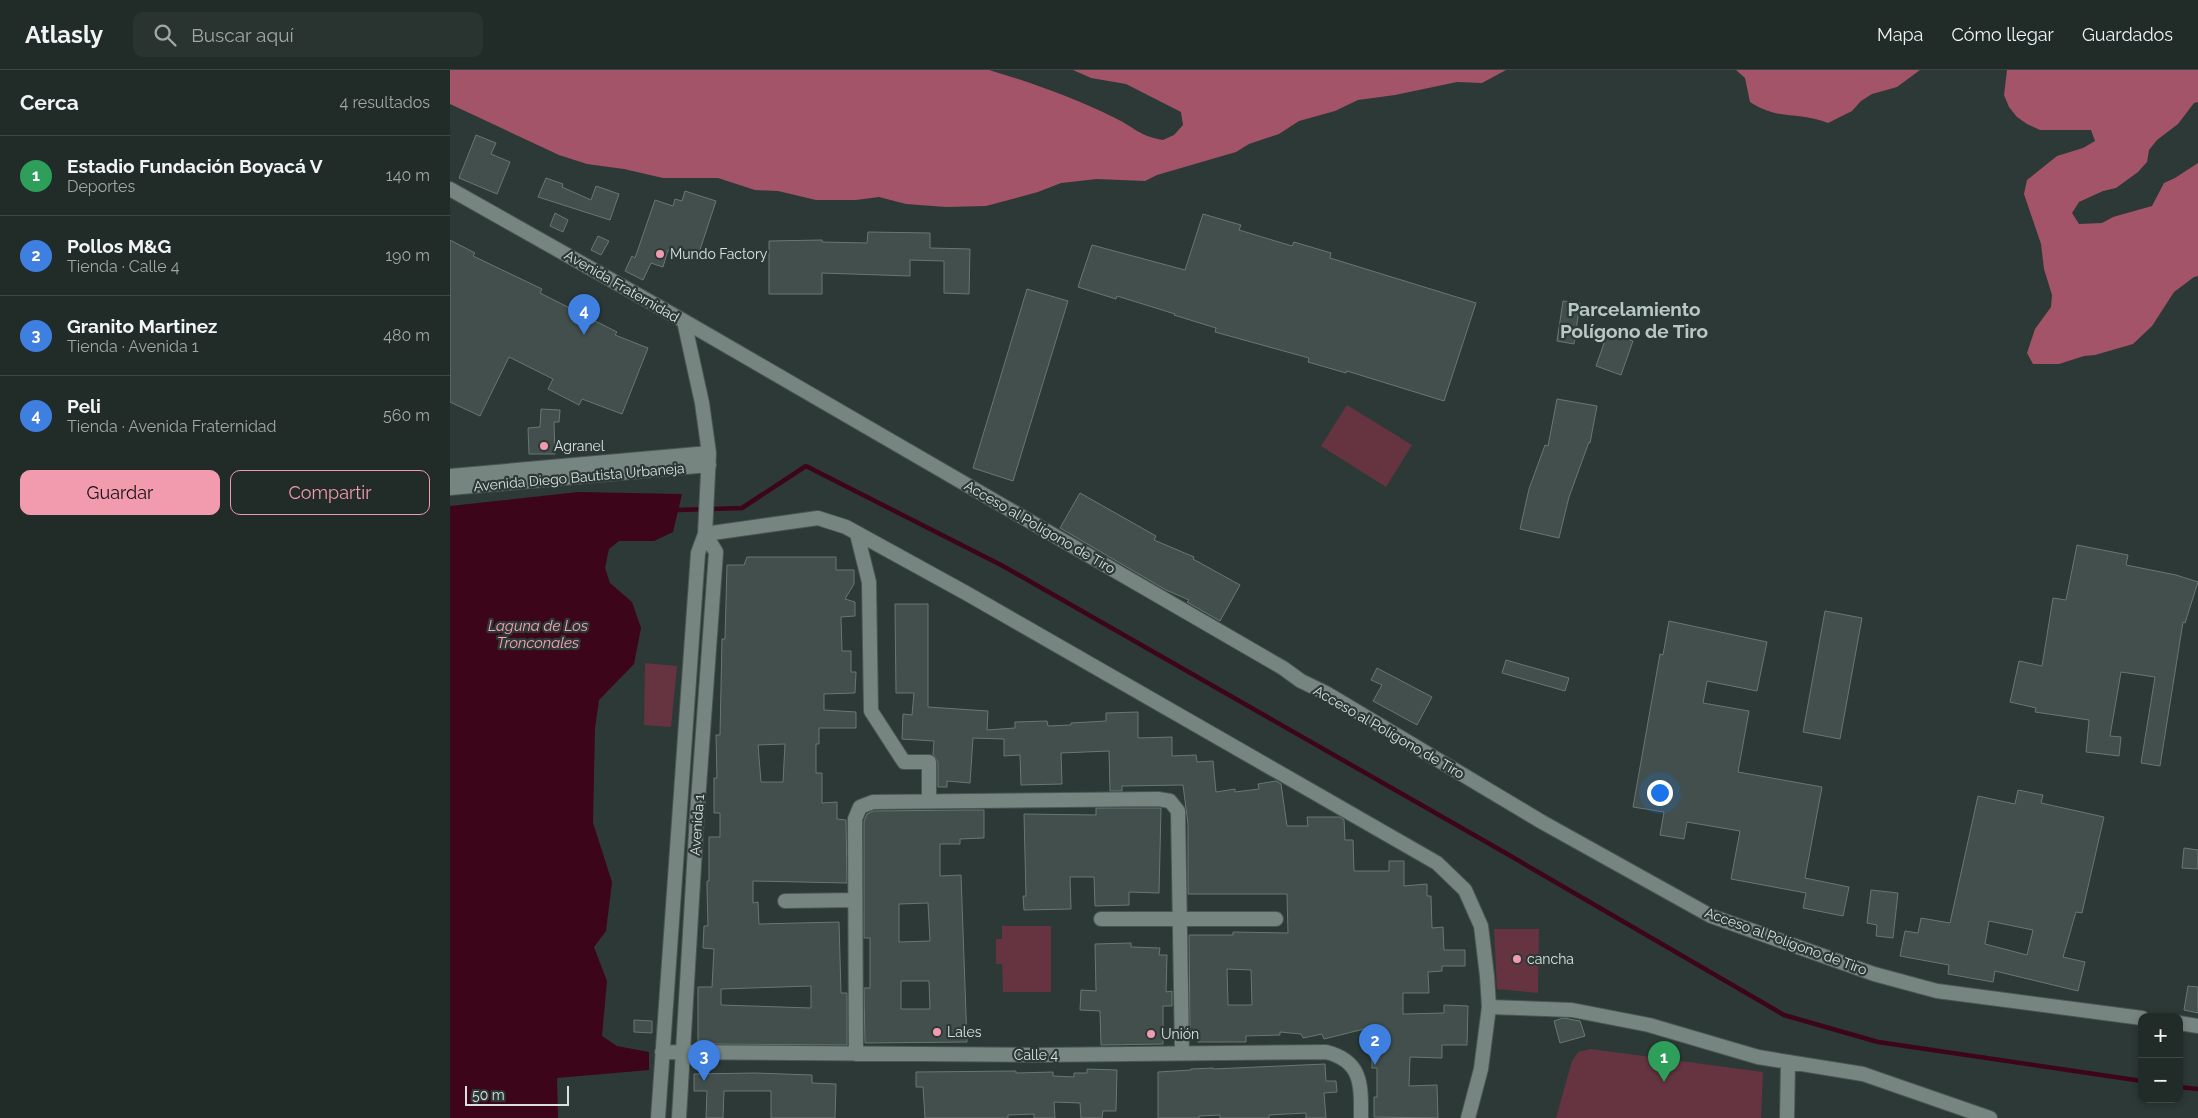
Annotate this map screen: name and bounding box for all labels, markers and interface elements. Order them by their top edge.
search box [133,12,483,57]
text: Atlasly [25,20,103,49]
icon: search [151,21,179,49]
text: Buscar aquí [191,24,294,46]
text: Mapa [1877,24,1923,45]
text: Cómo llegar [1951,24,2054,45]
text: Guardados [2082,24,2173,45]
text: Cerca [20,90,79,115]
text: 4 resultados [340,93,430,112]
text: Estadio Fundación Boyacá V [67,155,323,177]
text: 1 [32,166,40,185]
text: 140 m [386,166,430,185]
text: Deportes [67,177,135,196]
text: Pollos M&G [67,235,171,257]
text: 2 [31,246,41,265]
text: 190 m [385,246,430,265]
place label: Mundo Factory [670,246,768,262]
street label: Avenida Fraternidad [562,247,682,325]
marker: Mundo Factory [654,248,666,260]
text: Tienda · Calle 4 [67,257,179,276]
pin: 4 [568,294,600,335]
district label: Parcelamiento Polígono de Tiro [1560,298,1708,342]
text: Granito Martinez [67,315,217,337]
text: 3 [32,326,40,345]
text: 480 m [383,326,430,345]
text: Tienda · Avenida 1 [67,337,199,356]
text: Peli [67,395,101,417]
text: 4 [31,406,41,425]
text: 560 m [383,406,430,425]
text: Tienda · Avenida Fraternidad [67,417,277,436]
place label: Agranel [554,438,605,454]
marker: Agranel [538,440,550,452]
street label: Avenida Diego Bautista Urbaneja [473,460,685,494]
button: Guardar [20,470,220,515]
button: Compartir [230,470,430,515]
street label: Acceso al Polígono de Tiro [962,477,1118,577]
water label: Laguna de Los Tronconales [488,617,588,652]
street label: Acceso al Polígono de Tiro [1311,682,1467,782]
your location [1647,780,1673,806]
street label: Avenida 1 [687,794,707,856]
street label: Acceso al Polígono de Tiro [1703,904,1869,978]
place label: cancha [1527,951,1574,967]
marker: cancha [1511,953,1523,965]
map controls [2138,1013,2183,1103]
button: + [2138,1013,2183,1058]
place label: Lales [947,1024,982,1040]
pin: 2 [1359,1024,1391,1065]
marker: Lales [931,1026,943,1038]
place label: Unión [1161,1026,1199,1042]
marker: Unión [1145,1028,1157,1040]
pin: 3 [688,1040,720,1081]
pin: 1 [1648,1041,1680,1082]
street label: Calle 4 [1014,1047,1058,1063]
button: − [2138,1058,2183,1103]
scale bar [465,1083,569,1106]
text: 50 m [472,1087,505,1103]

